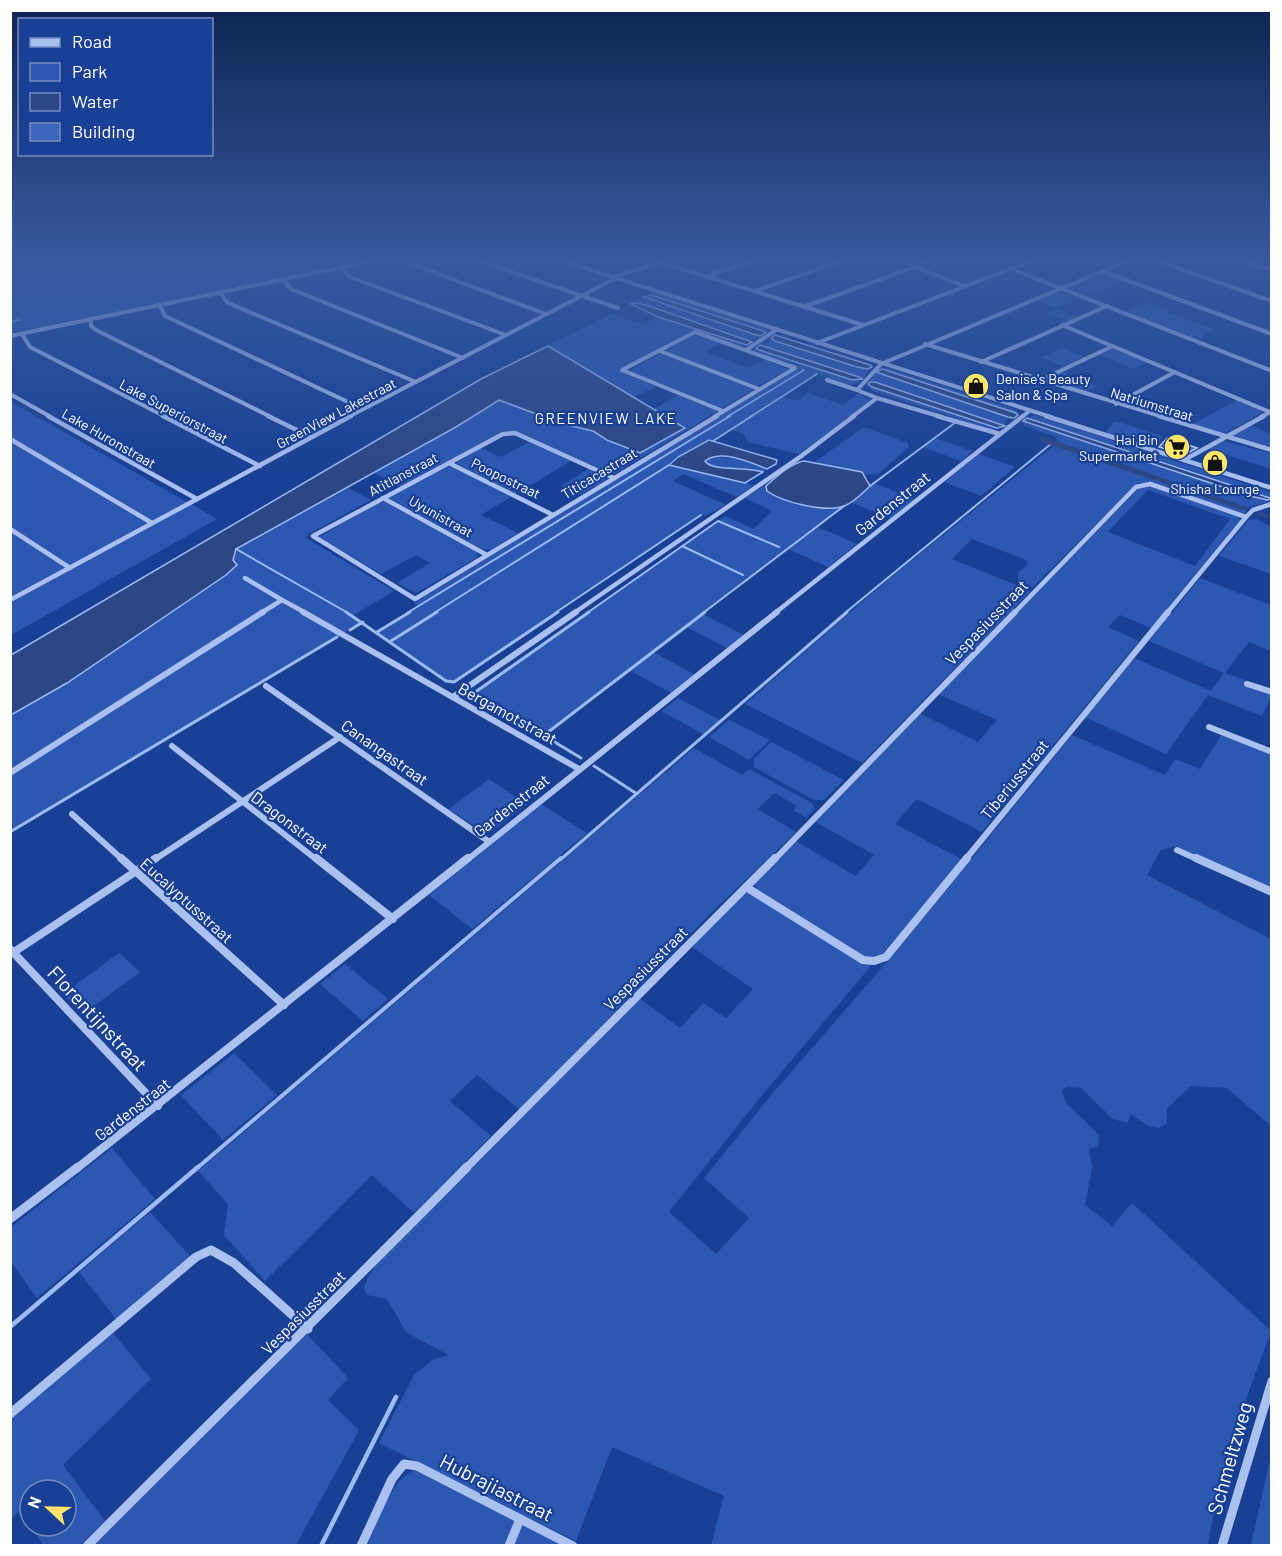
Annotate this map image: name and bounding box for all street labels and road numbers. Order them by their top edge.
street label: GreenView Lakestraat [273,374,399,452]
street label: Lake Superiorstraat [117,375,231,447]
street label: Natriumstraat [1109,383,1195,425]
street label: Lake Huronstraat [59,404,159,472]
street label: Titicacastraat [558,444,640,502]
street label: Atitlanstraat [365,449,441,499]
street label: Poopostraat [469,454,543,502]
street label: Gardenstraat [851,467,933,539]
street label: Uyunistraat [406,492,476,540]
street label: Vespasiusstraat [941,575,1031,669]
street label: Bergamotstraat [455,678,561,748]
street label: Canangastraat [338,715,432,789]
street label: Tiberiusstraat [976,735,1052,823]
street label: Gardenstraat [469,770,553,840]
street label: Dragonstraat [248,787,332,857]
street label: Eucalyptusstraat [137,853,237,947]
street label: Vespasiusstraat [599,922,691,1014]
street label: Florentijnstraat [43,960,153,1076]
street label: Gardenstraat [90,1074,174,1144]
street label: Vespasiusstraat [257,1266,349,1358]
street label: Schmeltzweg [1201,1399,1257,1517]
street label: Hubrajiastraat [436,1448,558,1526]

